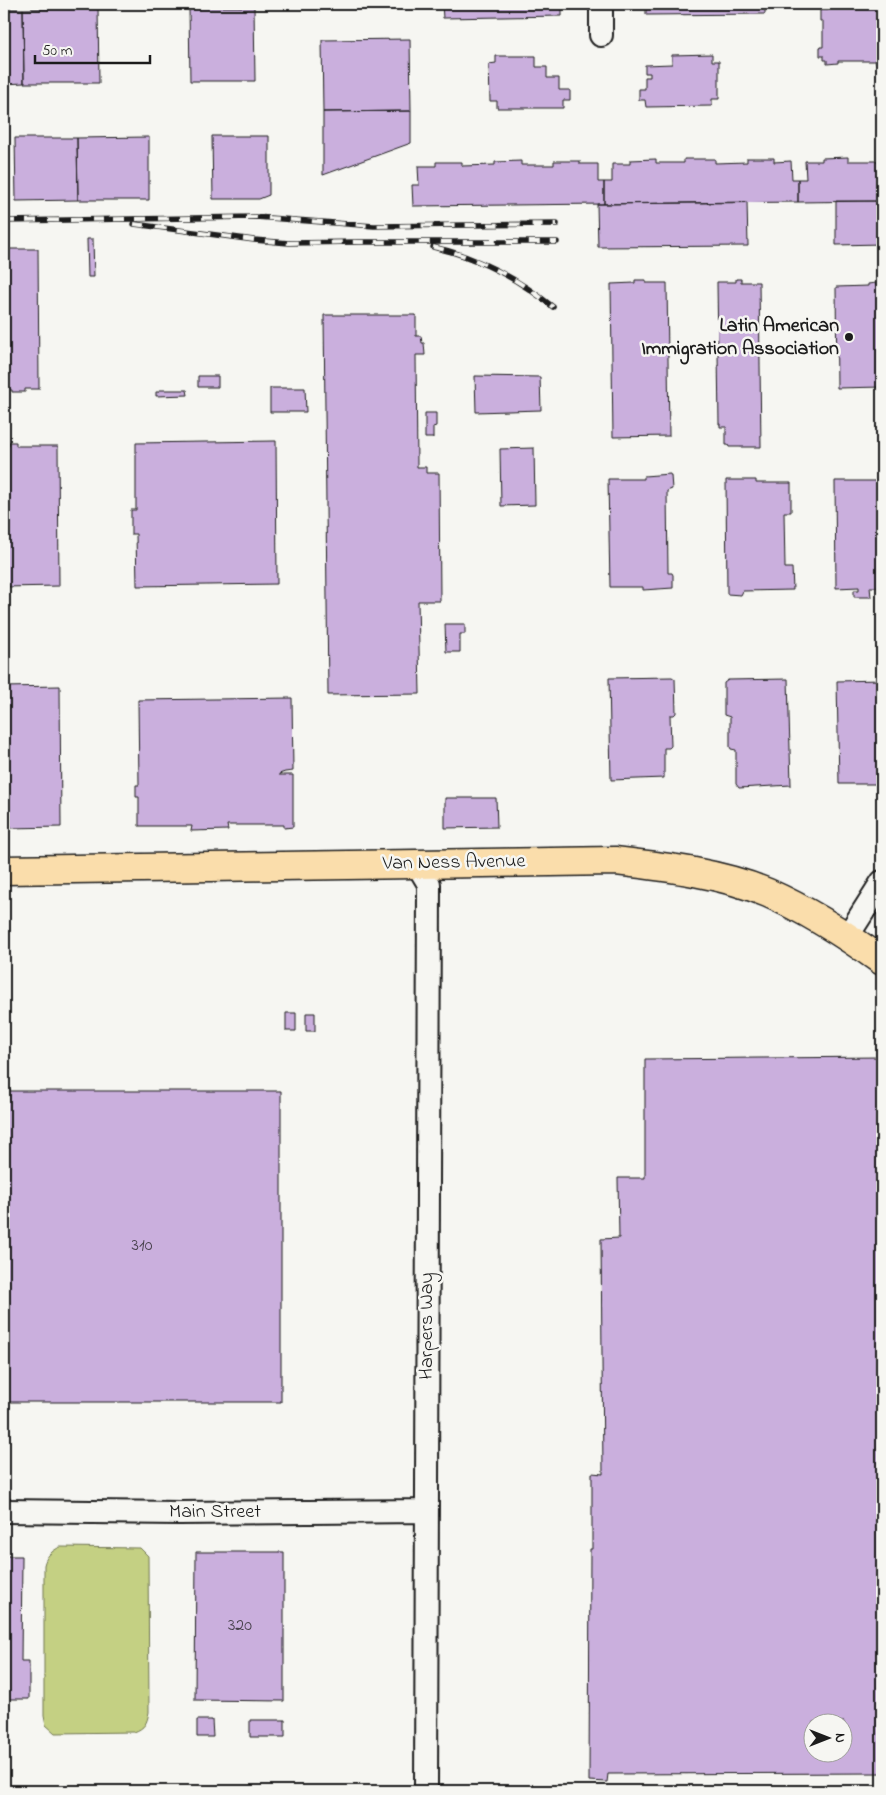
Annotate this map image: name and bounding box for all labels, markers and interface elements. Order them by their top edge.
scale bar [35,32,150,64]
text: 50 m [42,40,73,62]
place label: Latin American Immigration Association [641,312,839,365]
marker: Latin American Immigration Association [843,331,855,343]
street label: Van Ness Avenue [381,847,526,879]
house number: 310 [132,1233,153,1259]
street label: Harpers Way [413,1272,442,1380]
street label: Main Street [169,1498,261,1527]
house number: 320 [228,1613,252,1639]
north arrow [804,1712,854,1762]
text: N [829,1733,850,1743]

